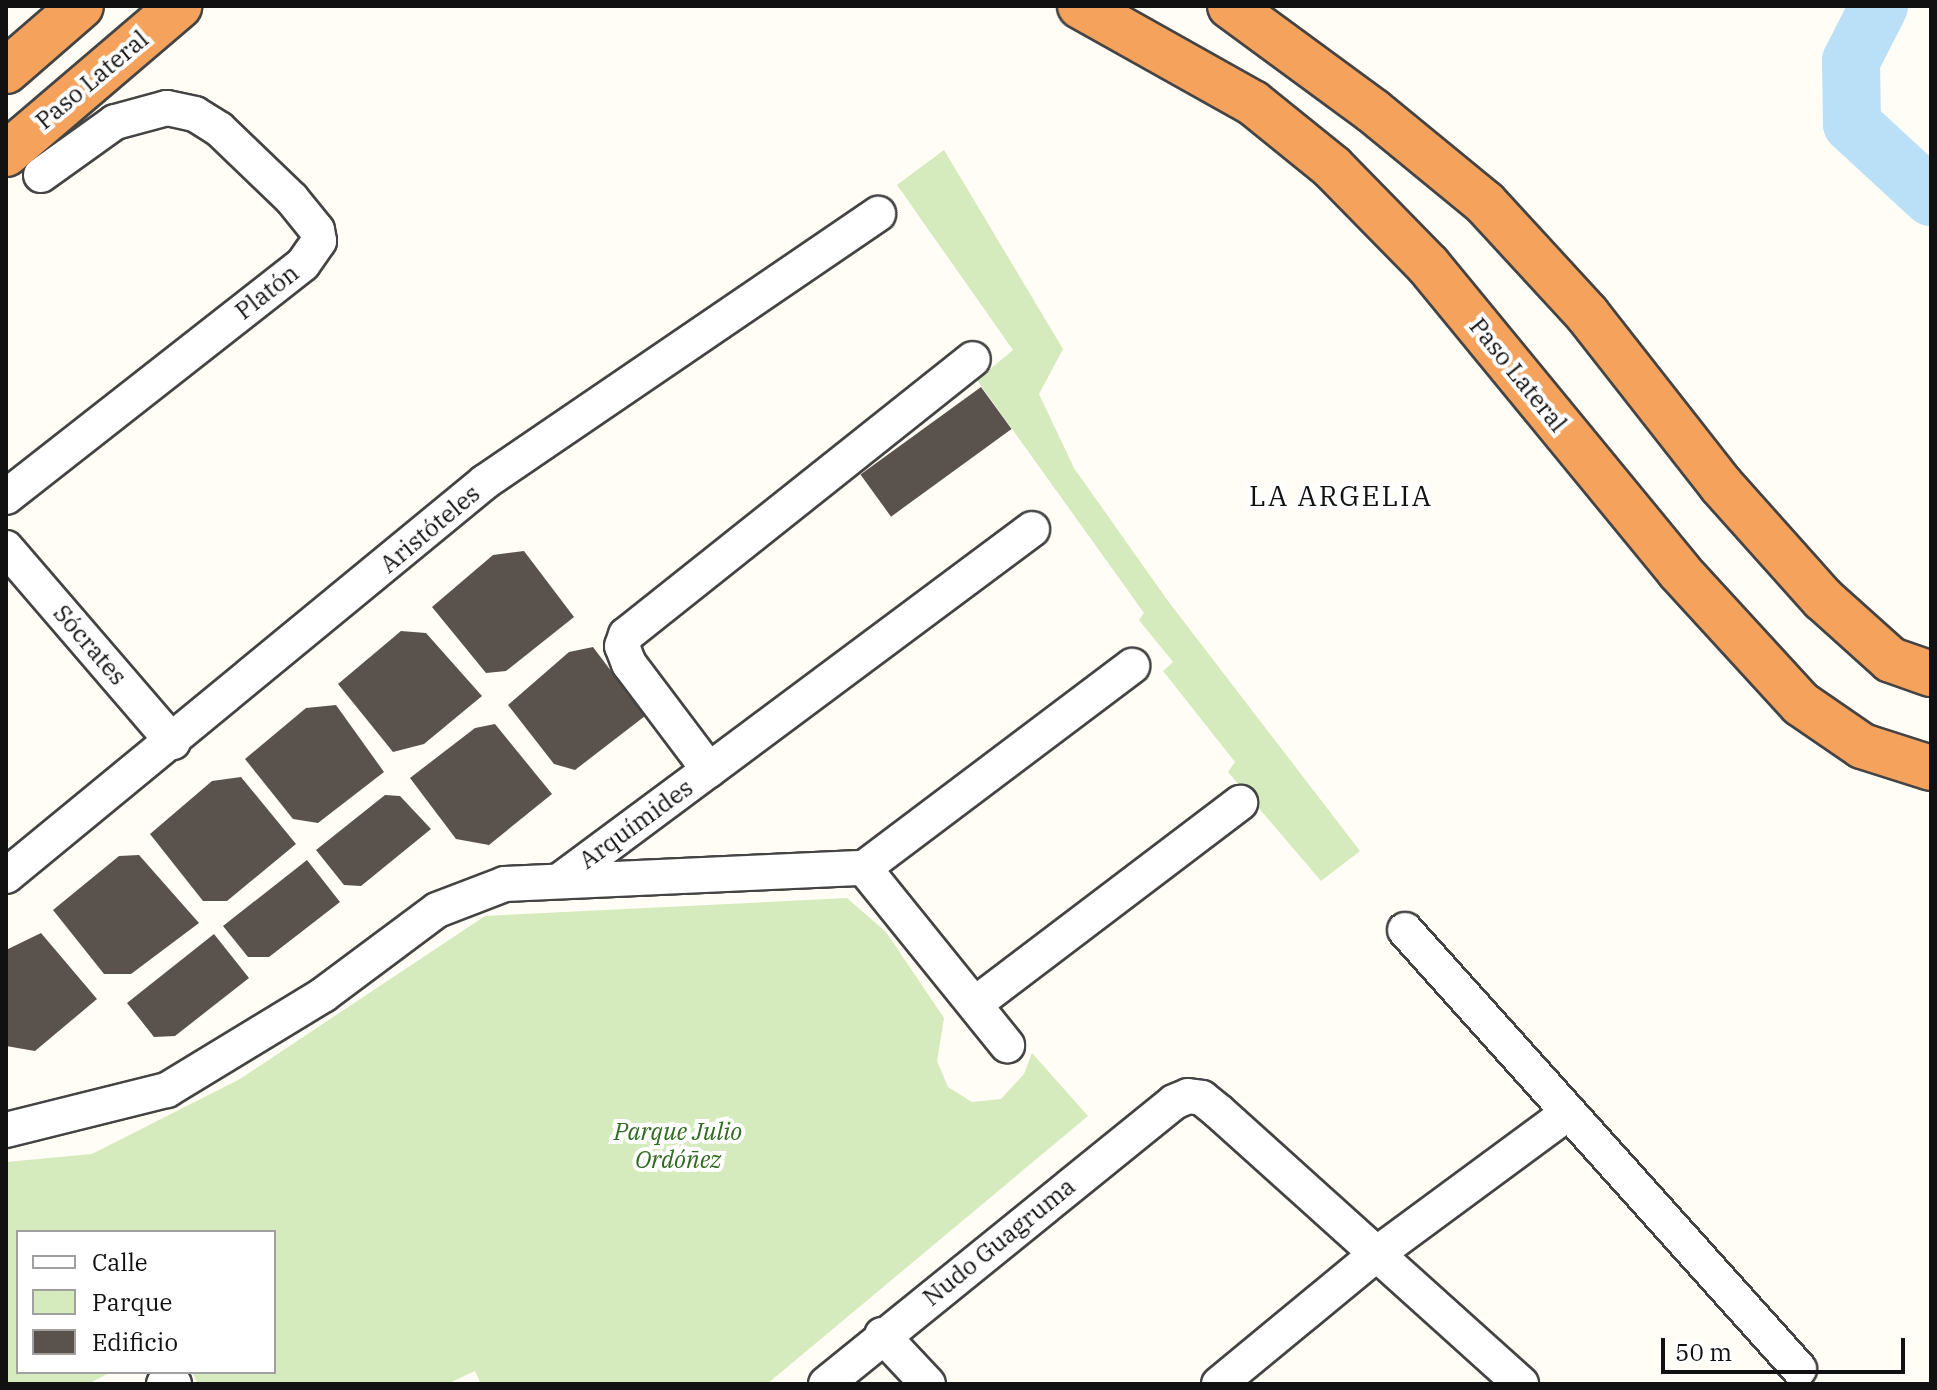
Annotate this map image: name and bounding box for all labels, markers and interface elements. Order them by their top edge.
street label: Paso Lateral [30,25,154,135]
street label: Platón [230,258,304,326]
street label: Paso Lateral [1463,312,1573,438]
street label: Aristóteles [374,479,486,579]
district label: LA ARGELIA [1249,479,1433,513]
street label: Sócrates [47,599,133,691]
street label: Arquímides [574,773,698,875]
park label: Parque Julio Ordóñez [614,1118,742,1174]
street label: Nudo Guagruma [917,1172,1081,1312]
legend [16,1230,276,1374]
text: Calle [92,1246,148,1278]
text: Parque [92,1286,172,1318]
scale bar [1665,1322,1909,1372]
text: Edificio [92,1326,178,1358]
text: 50 m [1675,1336,1732,1368]

